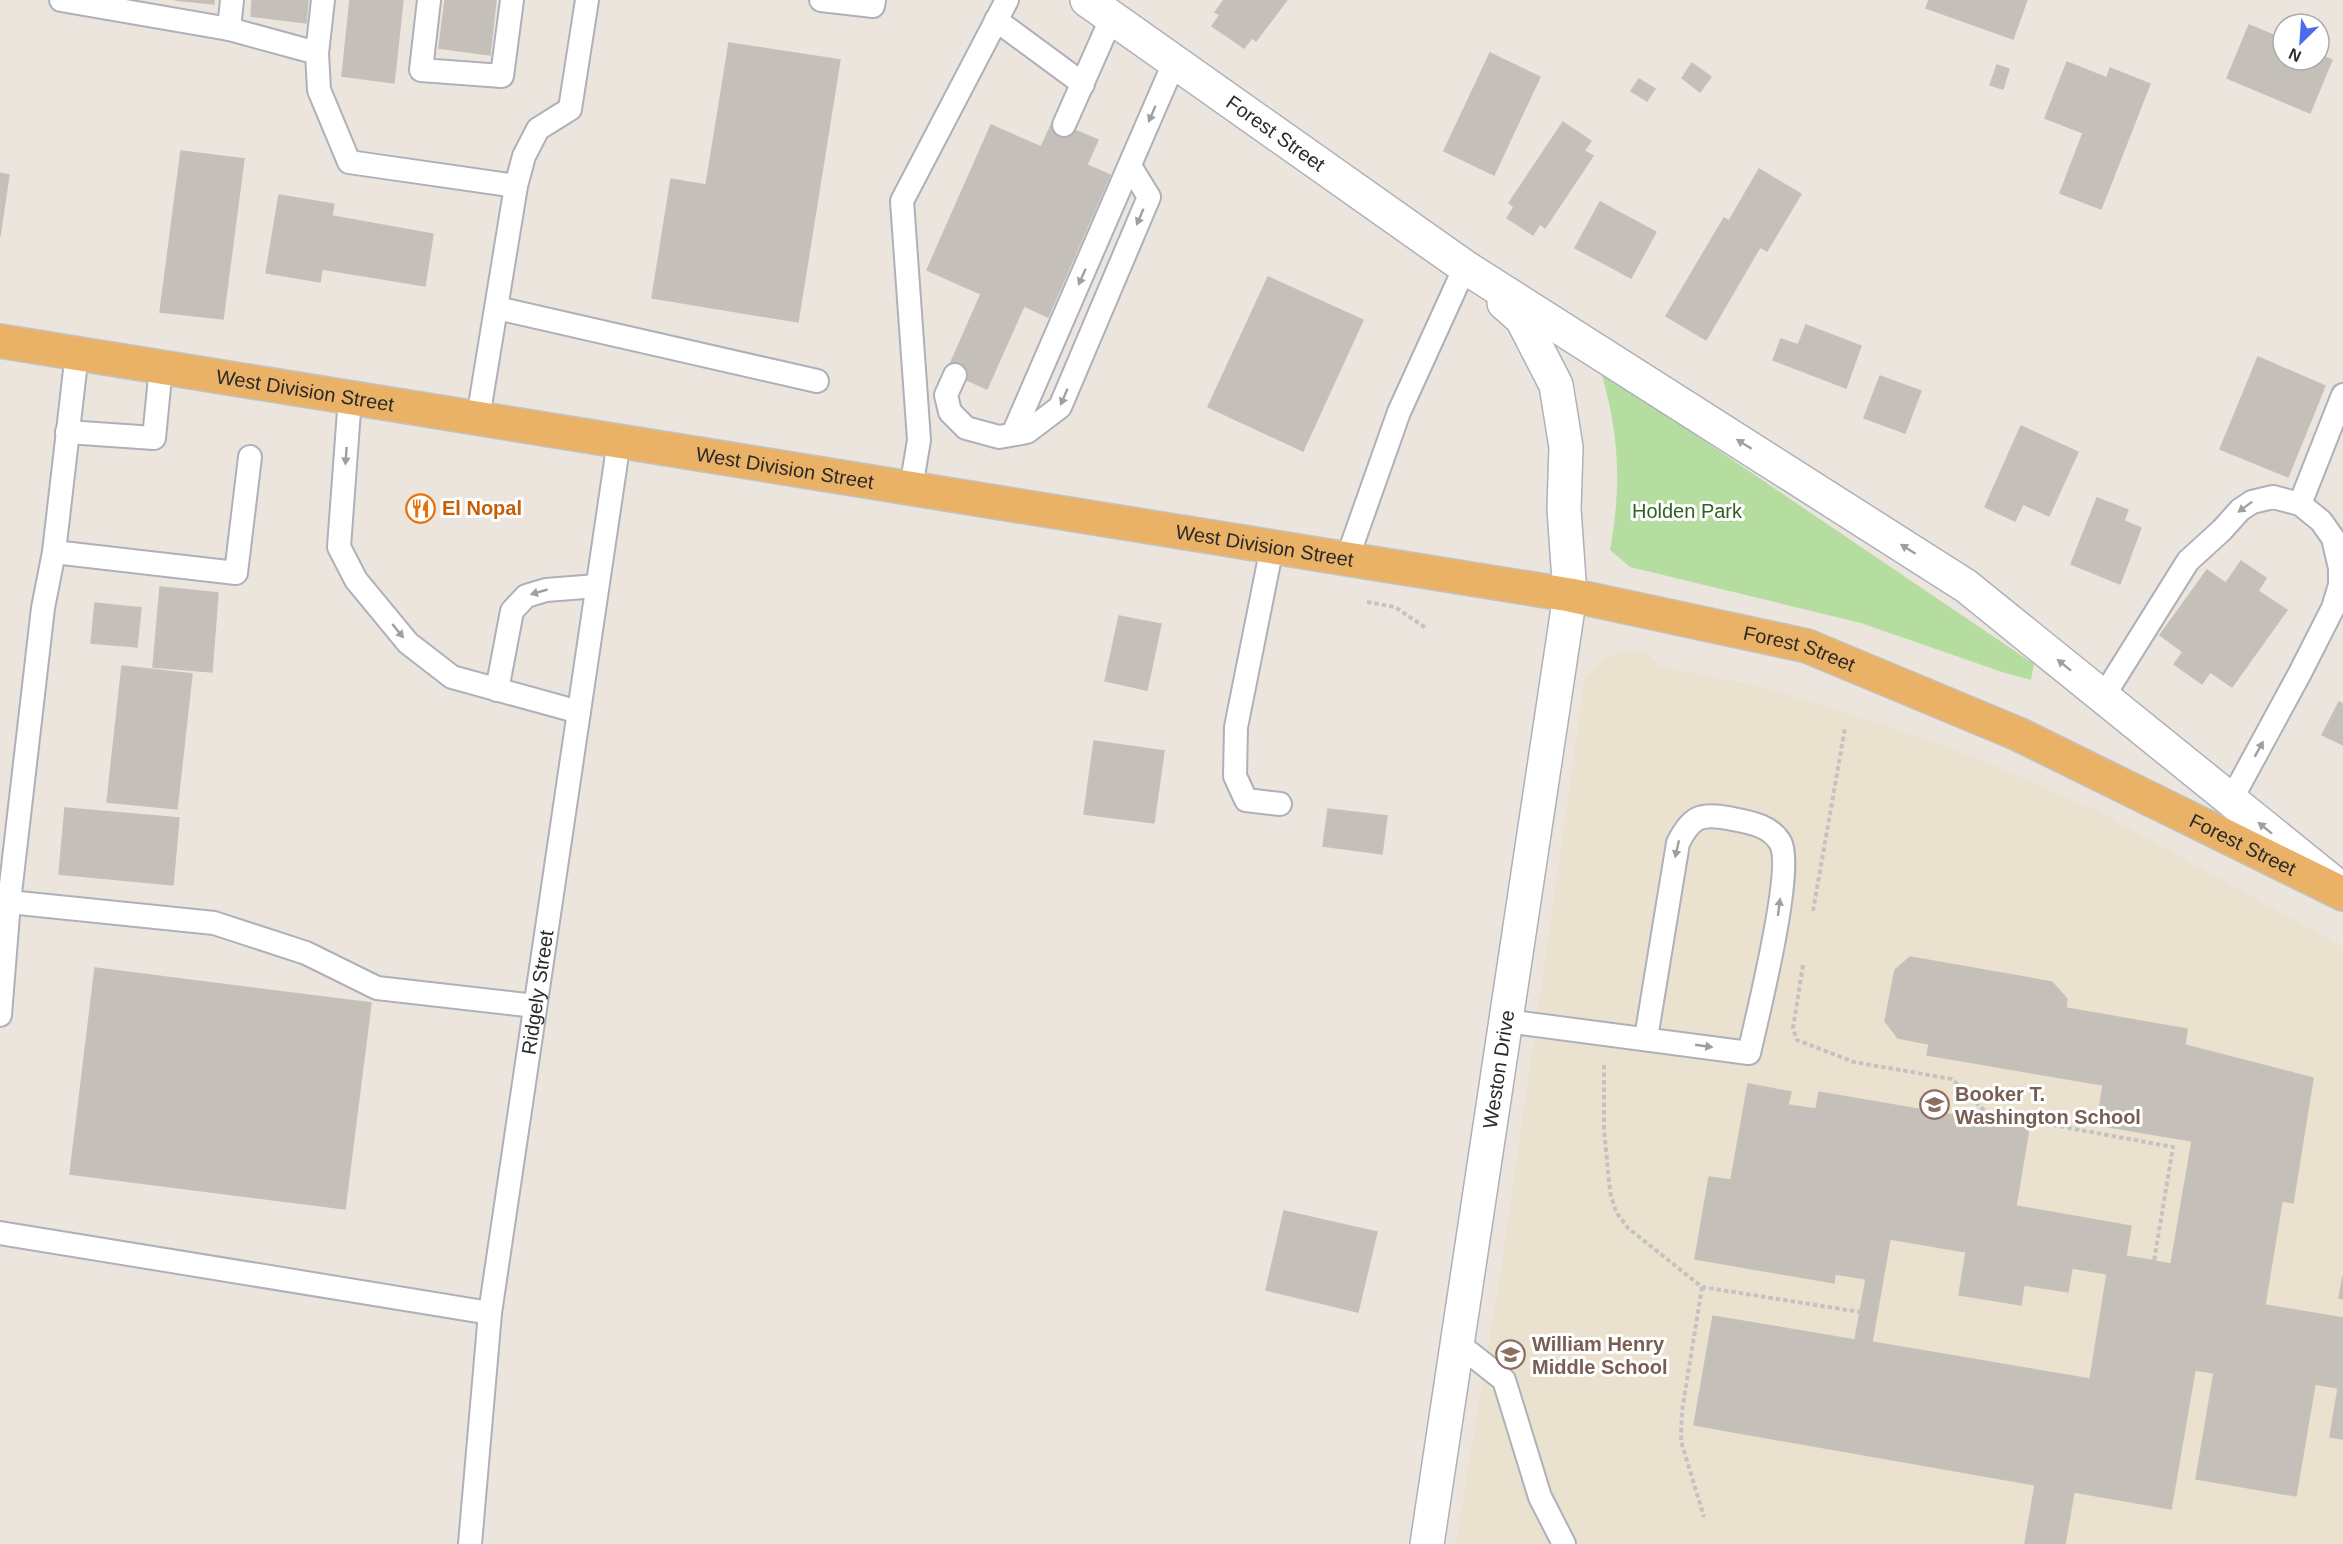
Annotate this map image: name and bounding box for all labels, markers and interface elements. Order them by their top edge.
north arrow [2271,12,2331,72]
text: N [2286,45,2304,65]
street label: Forest Street [1222,91,1330,176]
one-way arrow [1147,106,1157,124]
one-way arrow [1135,209,1145,227]
one-way arrow [1076,268,1086,286]
street label: West Division Street [215,365,396,416]
one-way arrow [1059,388,1068,406]
one-way arrow [1736,439,1752,450]
street label: West Division Street [694,443,876,493]
one-way arrow [341,446,350,465]
restaurant icon: El Nopal [405,492,437,524]
place label: El Nopal [442,497,522,519]
park label: Holden Park [1632,500,1743,522]
one-way arrow [2237,501,2253,514]
street label: West Division Street [1174,520,1355,571]
one-way arrow [1900,543,1916,554]
one-way arrow [530,588,548,598]
street label: Forest Street [1741,622,1859,676]
one-way arrow [391,623,404,638]
one-way arrow [2057,660,2072,672]
one-way arrow [2254,740,2264,757]
street label: Forest Street [2186,809,2300,880]
one-way arrow [2257,821,2273,834]
one-way arrow [1672,840,1682,858]
one-way arrow [1774,897,1784,916]
street label: Ridgely Street [517,928,558,1056]
street label: Weston Drive [1479,1009,1518,1130]
one-way arrow [1695,1042,1714,1051]
place label: Booker T. Washington School [1955,1083,2141,1128]
school or university icon: Booker T. Washington School [1918,1089,1950,1121]
place label: William Henry Middle School [1532,1333,1668,1378]
school or university icon: William Henry Middle School [1495,1339,1527,1371]

